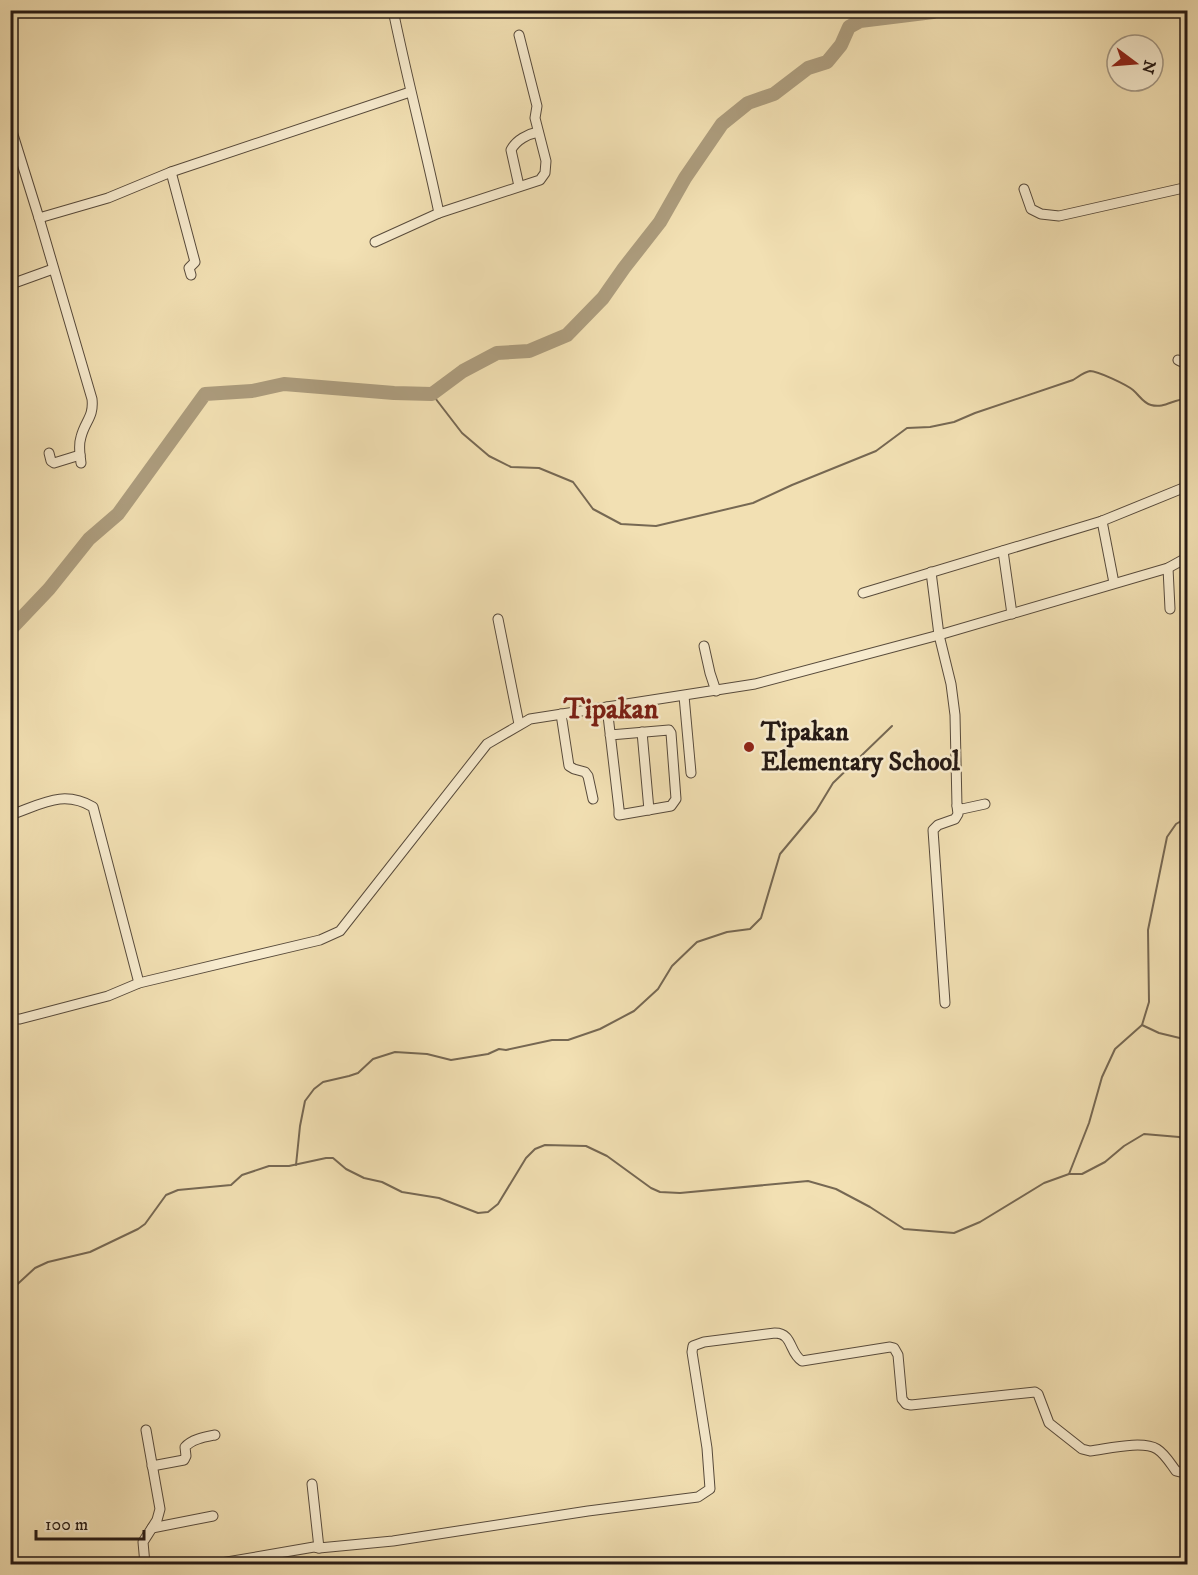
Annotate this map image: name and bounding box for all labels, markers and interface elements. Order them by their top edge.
north arrow [1105,33,1165,93]
text: N [1137,58,1160,76]
district label: Tipakan [563,692,659,727]
place label: Tipakan Elementary School [760,716,961,779]
marker: Tipakan Elementary School [742,740,756,754]
scale bar [36,1503,144,1541]
text: 100 m [45,1514,88,1536]

